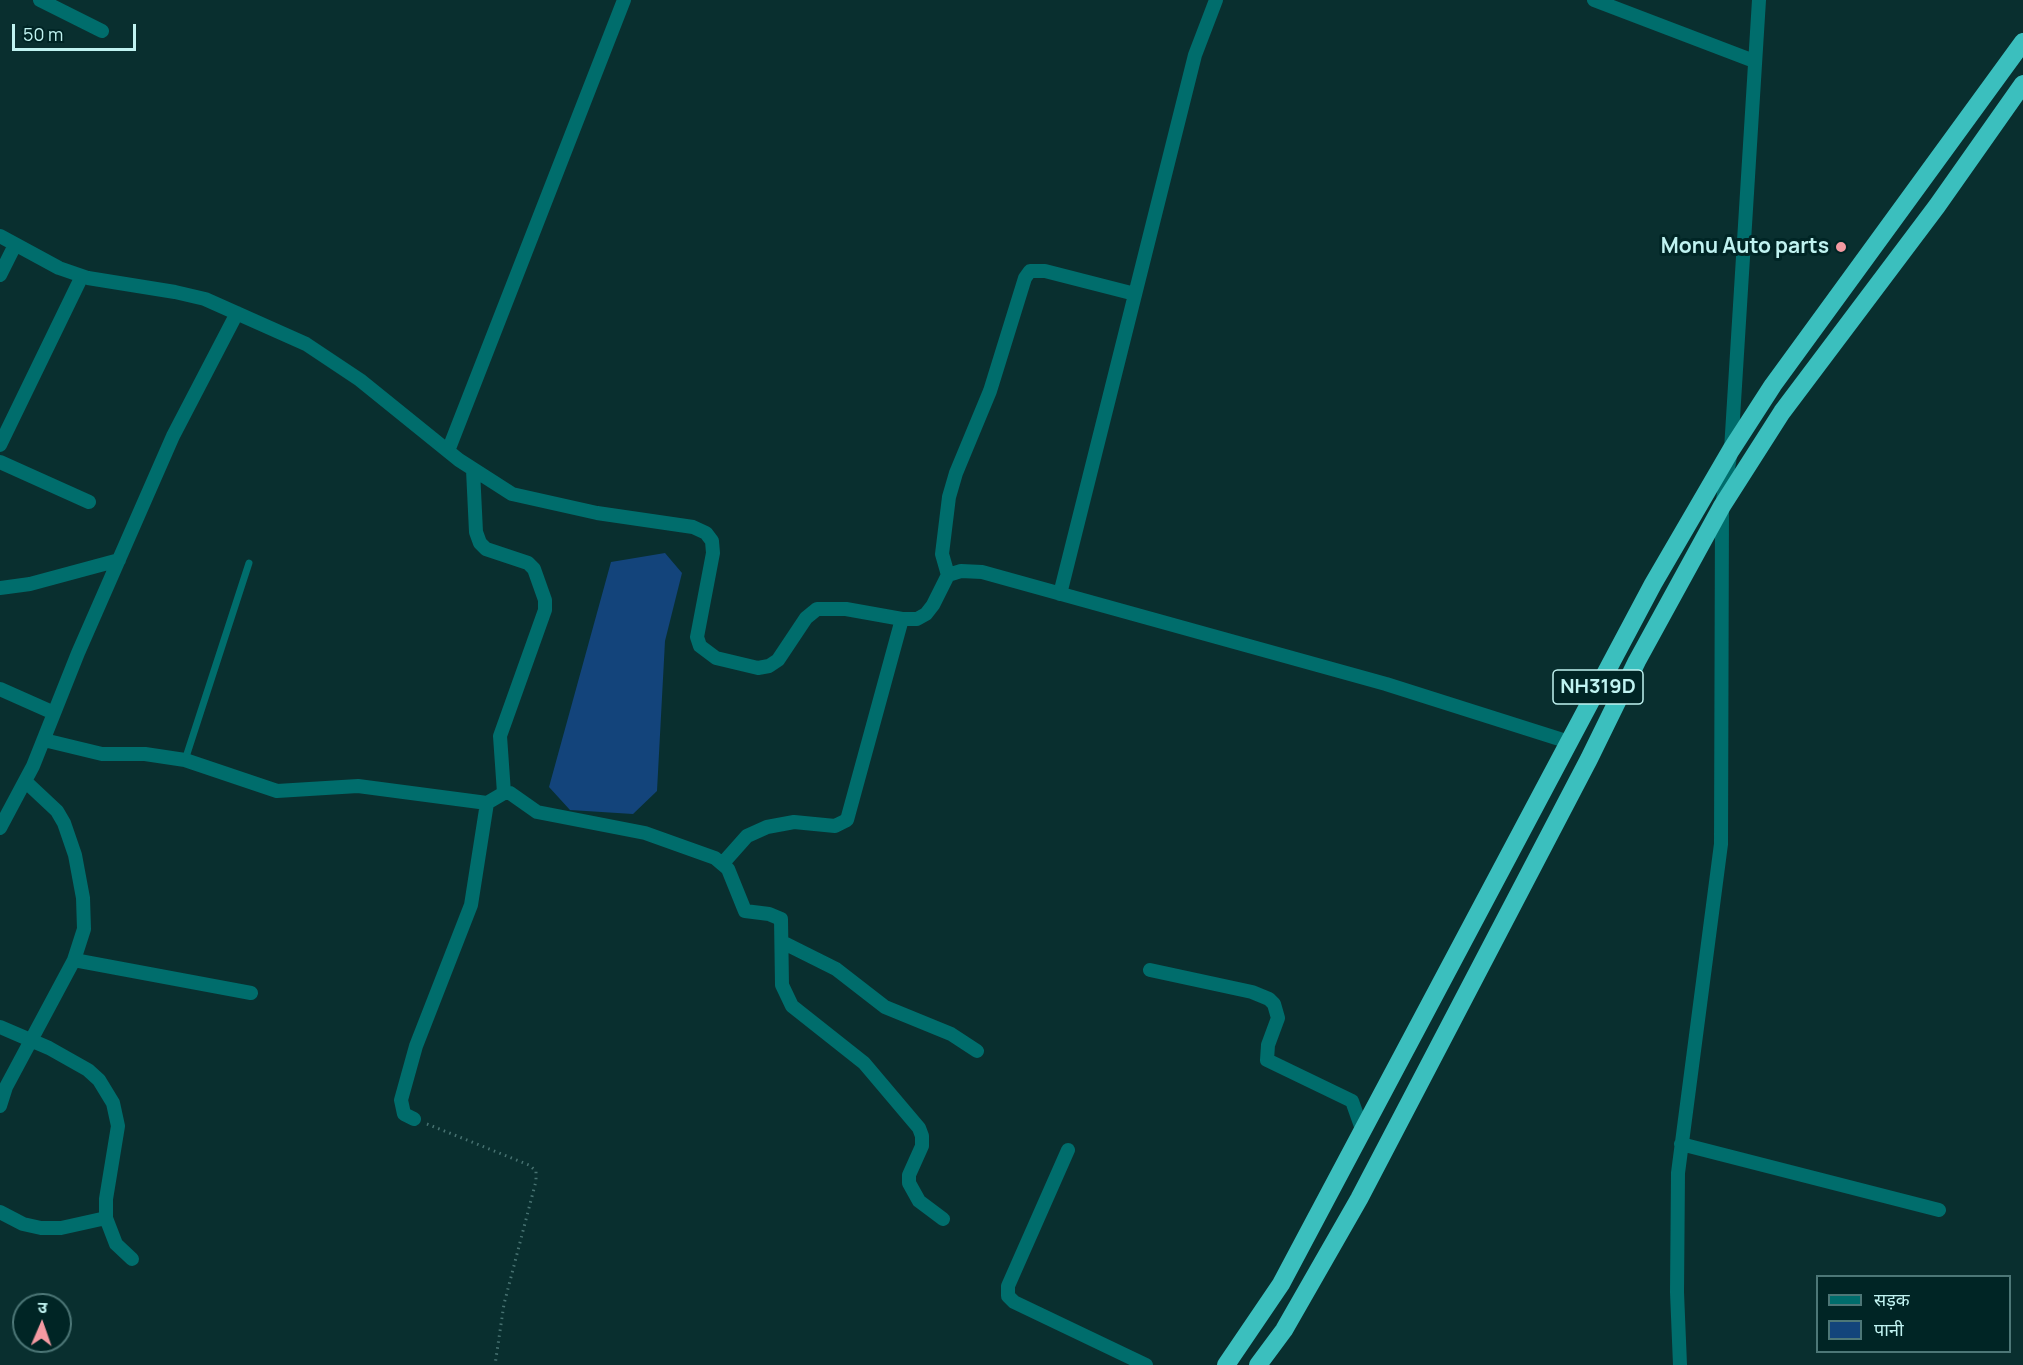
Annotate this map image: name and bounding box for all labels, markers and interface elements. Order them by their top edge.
scale bar [15,12,140,50]
text: 50 m [23,22,63,46]
place label: Monu Auto parts [1661,234,1829,260]
marker: Monu Auto parts [1834,240,1848,254]
road number: NH319D [1553,670,1643,704]
legend [1816,1275,2011,1353]
text: सड़क [1874,1287,1910,1311]
north arrow [12,1293,72,1353]
text: उ [37,1296,48,1318]
text: पानी [1874,1317,1904,1341]

